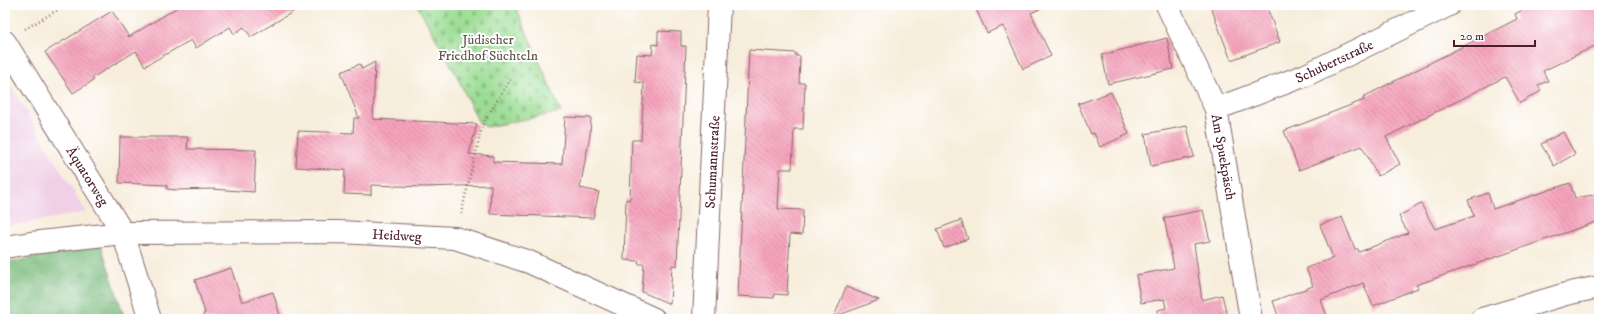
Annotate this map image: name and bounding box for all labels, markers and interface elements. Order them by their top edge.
scale bar [1454,22,1535,48]
text: 20 m [1460,29,1484,44]
park label: Jüdischer Friedhof Süchteln [438,31,539,65]
street label: Schubertstraße [1293,36,1376,88]
street label: Am Spuekpäsch [1207,113,1240,202]
street label: Schumannstraße [702,115,724,209]
street label: Äquatorweg [62,143,113,210]
street label: Heidweg [372,226,422,246]

